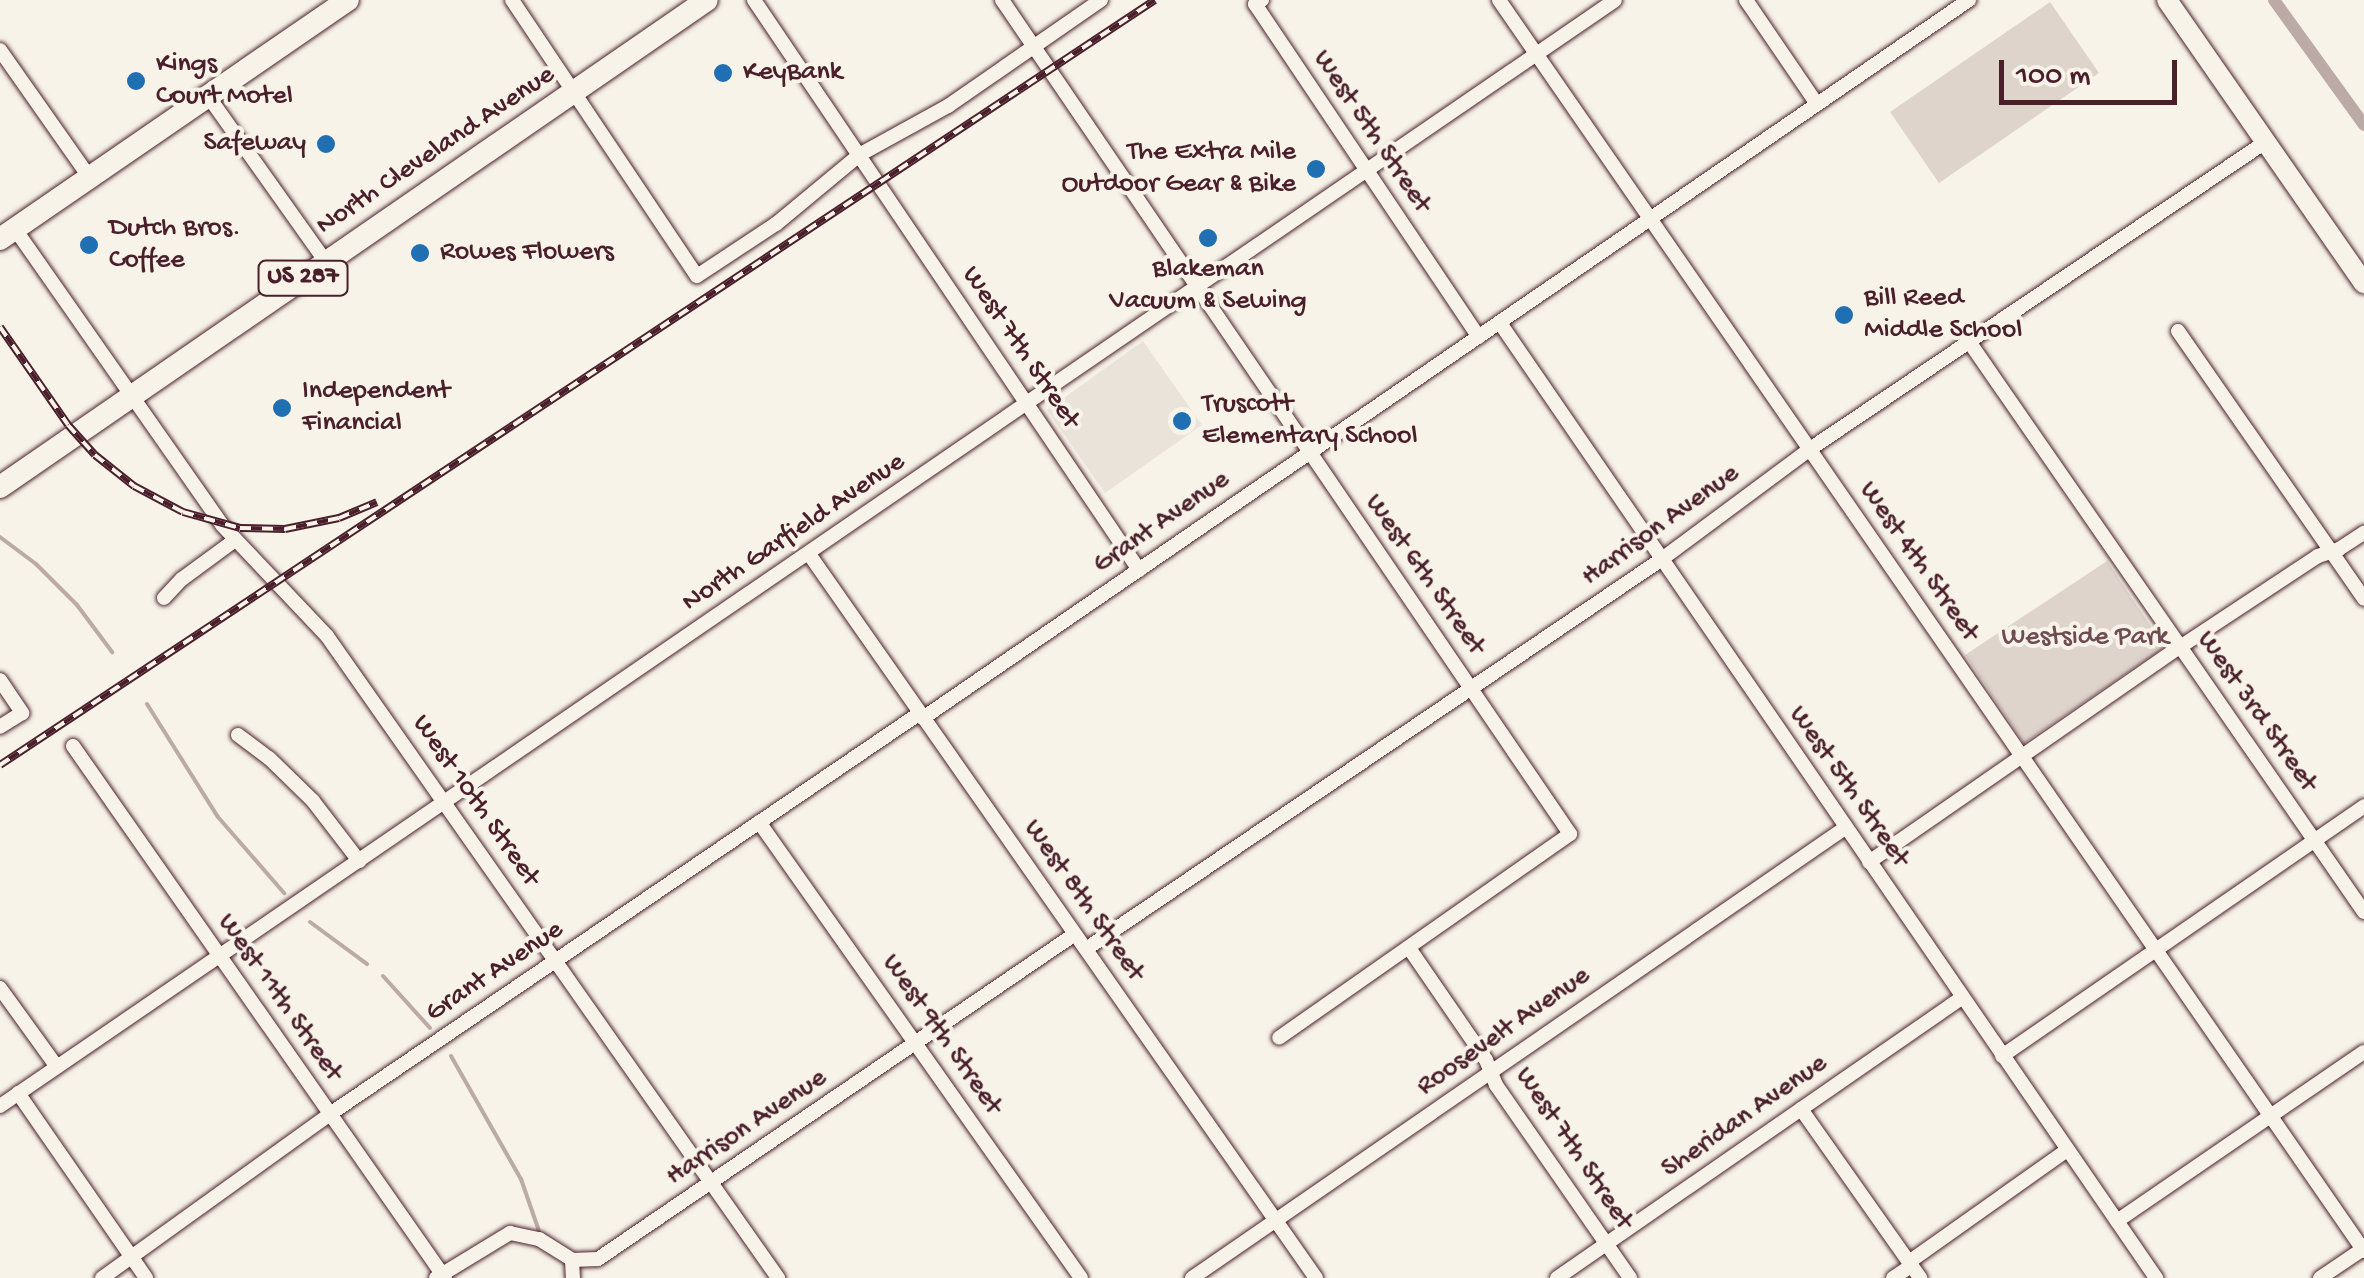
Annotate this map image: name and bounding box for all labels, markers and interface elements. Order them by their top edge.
scale bar [2004,40,2182,102]
street label: West 5th Street [1304,44,1438,220]
place label: Kings Court Motel [156,48,293,114]
place label: KeyBank [743,56,842,90]
street label: North Cleveland Avenue [310,59,562,243]
text: 100 m [2016,60,2091,95]
marker: KeyBank [712,62,734,84]
marker: Kings Court Motel [125,70,147,92]
place label: Safeway [203,127,306,161]
marker: Safeway [315,133,337,155]
place label: The Extra Mile Outdoor Gear & Bike [1062,136,1296,202]
marker: The Extra Mile Outdoor Gear & Bike [1305,158,1327,180]
place label: Dutch Bros. Coffee [109,212,241,278]
marker: Blakeman Vacuum & Sewing [1197,227,1219,249]
marker: Dutch Bros. Coffee [78,234,100,256]
place label: Rowes Flowers [440,236,614,270]
marker: Rowes Flowers [409,242,431,264]
place label: Blakeman Vacuum & Sewing [1109,253,1307,319]
road number: US 287 [256,258,350,298]
street label: West 7th Street [953,260,1087,436]
place label: Bill Reed Middle School [1864,282,2022,348]
marker: Bill Reed Middle School [1833,304,1855,326]
place label: Independent Financial [302,375,450,441]
place label: Truscott Elementary School [1202,388,1418,454]
marker: Independent Financial [271,397,293,419]
marker: Truscott Elementary School [1171,410,1193,432]
street label: North Garfield Avenue [676,446,912,620]
street label: Harrison Avenue [1576,458,1746,594]
street label: Grant Avenue [1087,464,1237,582]
street label: West 4th Street [1850,476,1986,648]
street label: West 6th Street [1356,488,1492,662]
park label: Westside Park [2001,621,2169,655]
street label: West 3rd Street [2188,625,2324,799]
street label: West 5th Street [1780,700,1916,874]
street label: West 10th Street [403,709,547,893]
street label: West 8th Street [1015,814,1151,988]
street label: West 11th Street [209,908,349,1088]
street label: Grant Avenue [420,914,570,1030]
street label: West 9th Street [873,948,1009,1122]
street label: Roosevelt Avenue [1411,960,1597,1104]
street label: Sheridan Avenue [1656,1047,1834,1187]
street label: West 7th Street [1506,1061,1640,1237]
street label: Harrison Avenue [660,1062,834,1194]

